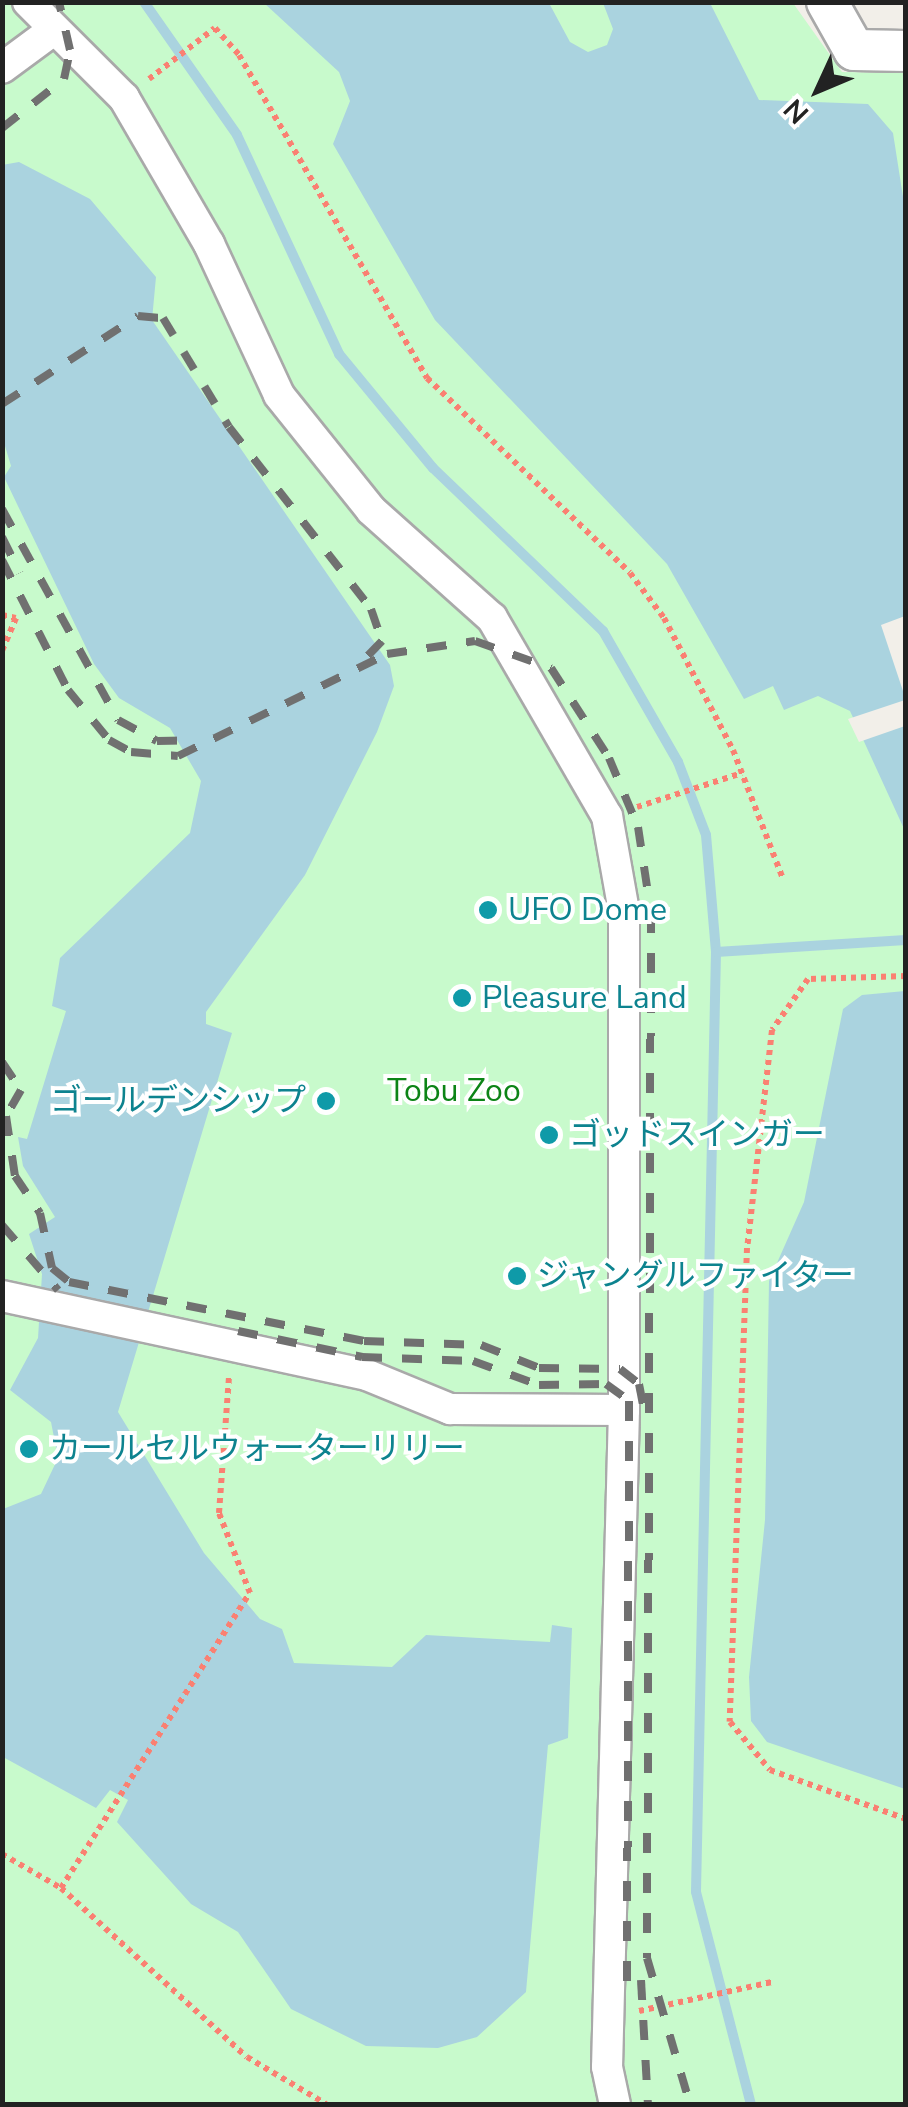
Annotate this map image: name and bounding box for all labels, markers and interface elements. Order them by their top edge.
north arrow [768,40,868,140]
text: N [775,90,817,132]
place label: UFO Dome [508,891,667,929]
marker: UFO Dome [477,899,499,921]
place label: Pleasure Land [482,979,687,1017]
marker: Pleasure Land [451,987,473,1009]
park label: Tobu Zoo [387,1072,521,1110]
place label: ゴールデンシップ [50,1082,306,1120]
marker: ゴールデンシップ [315,1090,337,1112]
place label: ゴッドスインガー [569,1116,825,1154]
marker: ゴッドスインガー [538,1124,560,1146]
place label: ジャングルファイター [537,1257,857,1295]
marker: ジャングルファイター [506,1265,528,1287]
place label: カールセルウォーターリリー [49,1430,465,1468]
marker: カールセルウォーターリリー [18,1438,40,1460]

